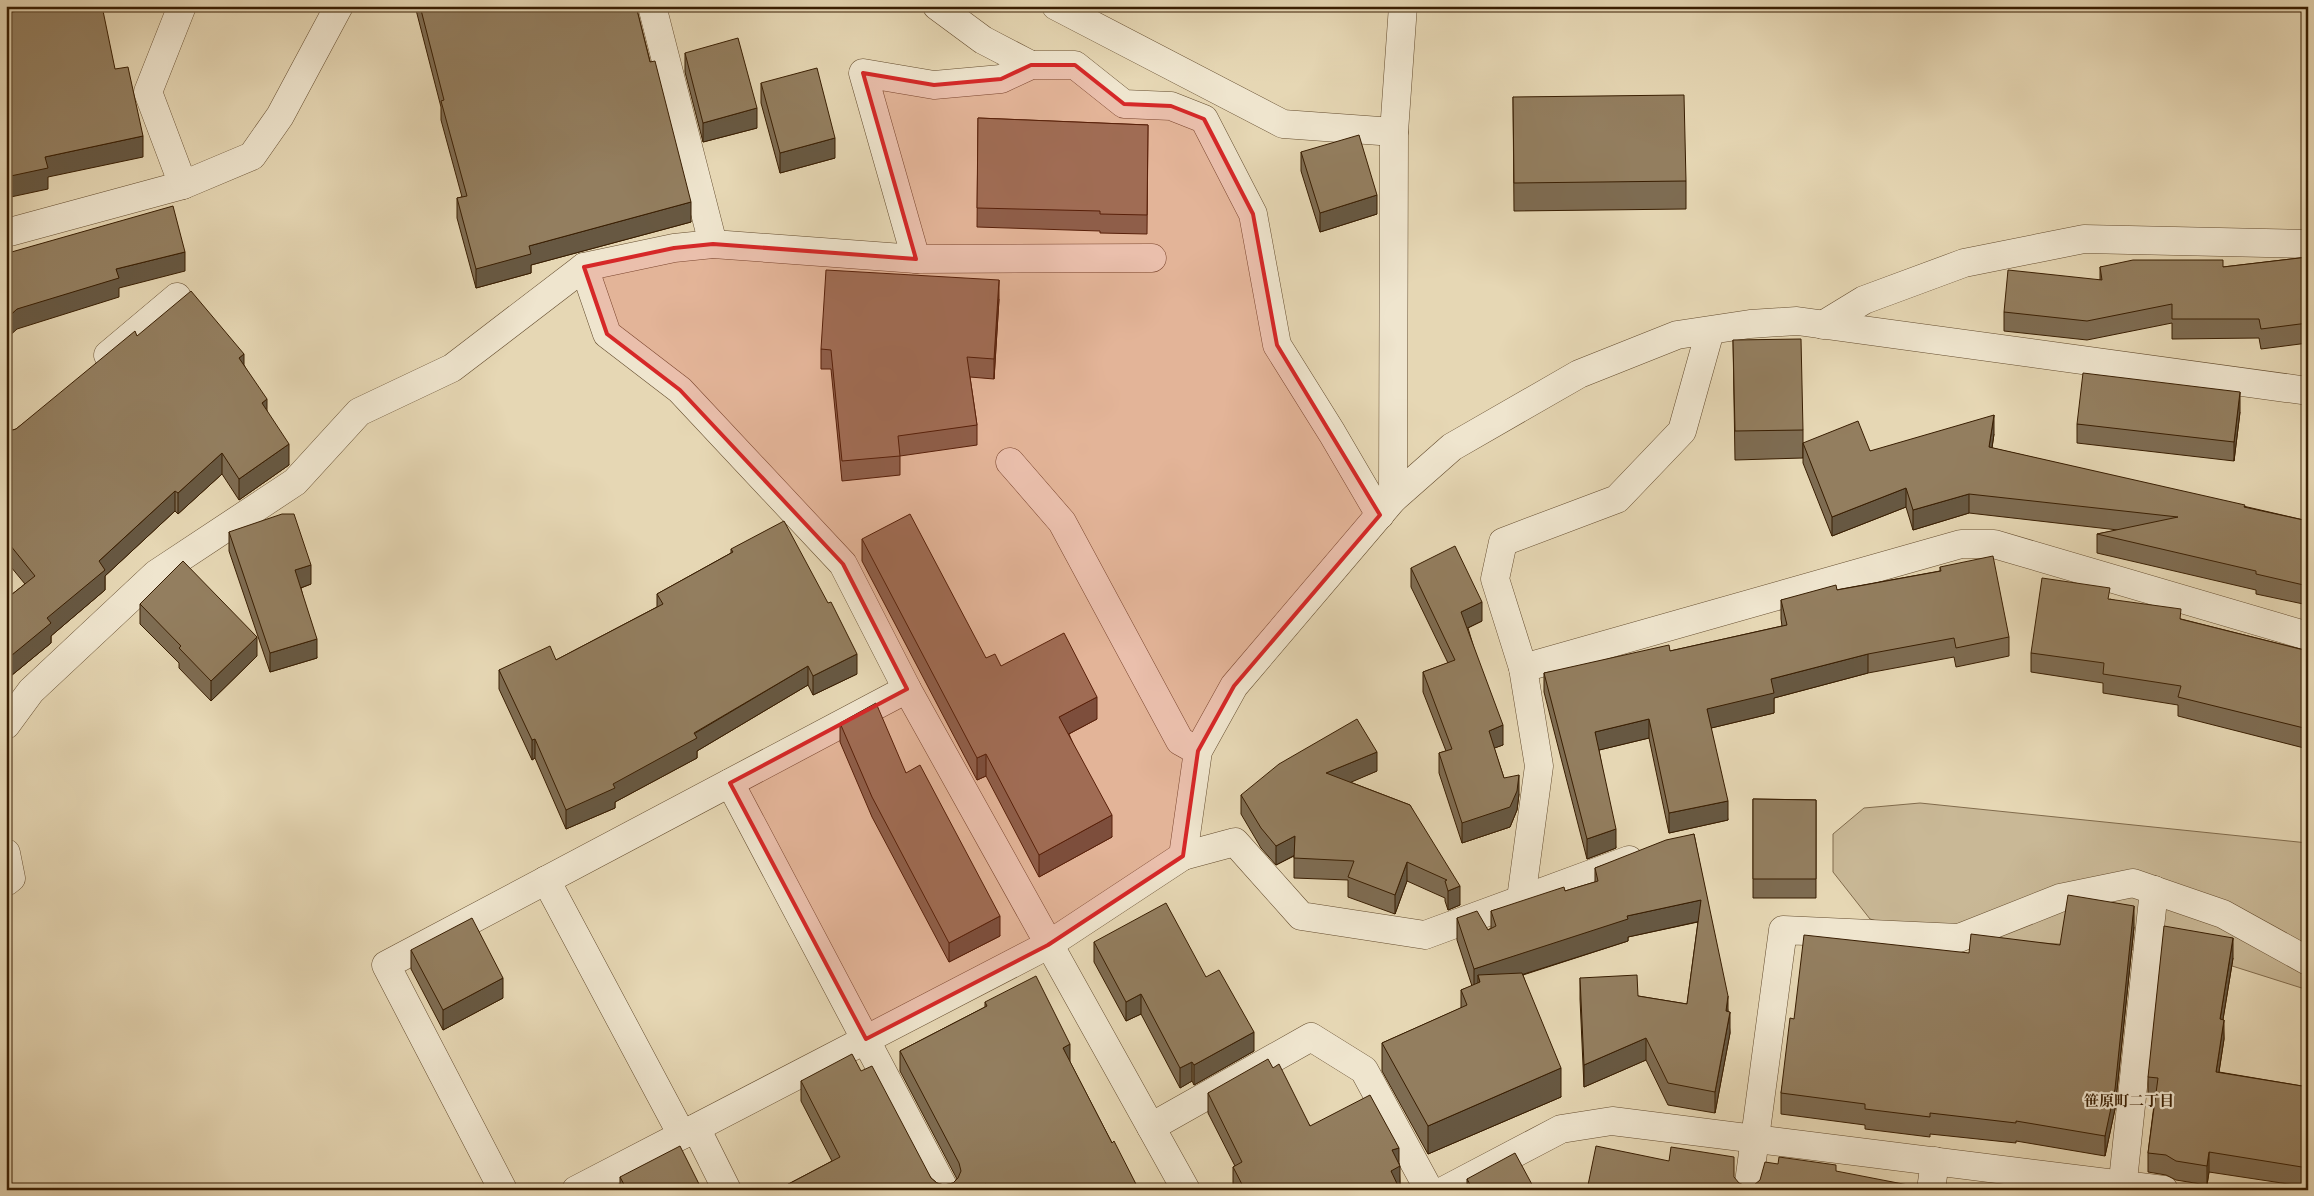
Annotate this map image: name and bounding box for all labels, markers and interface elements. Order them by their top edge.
district label: 笹原町二丁目 [2084,1091,2174,1110]

